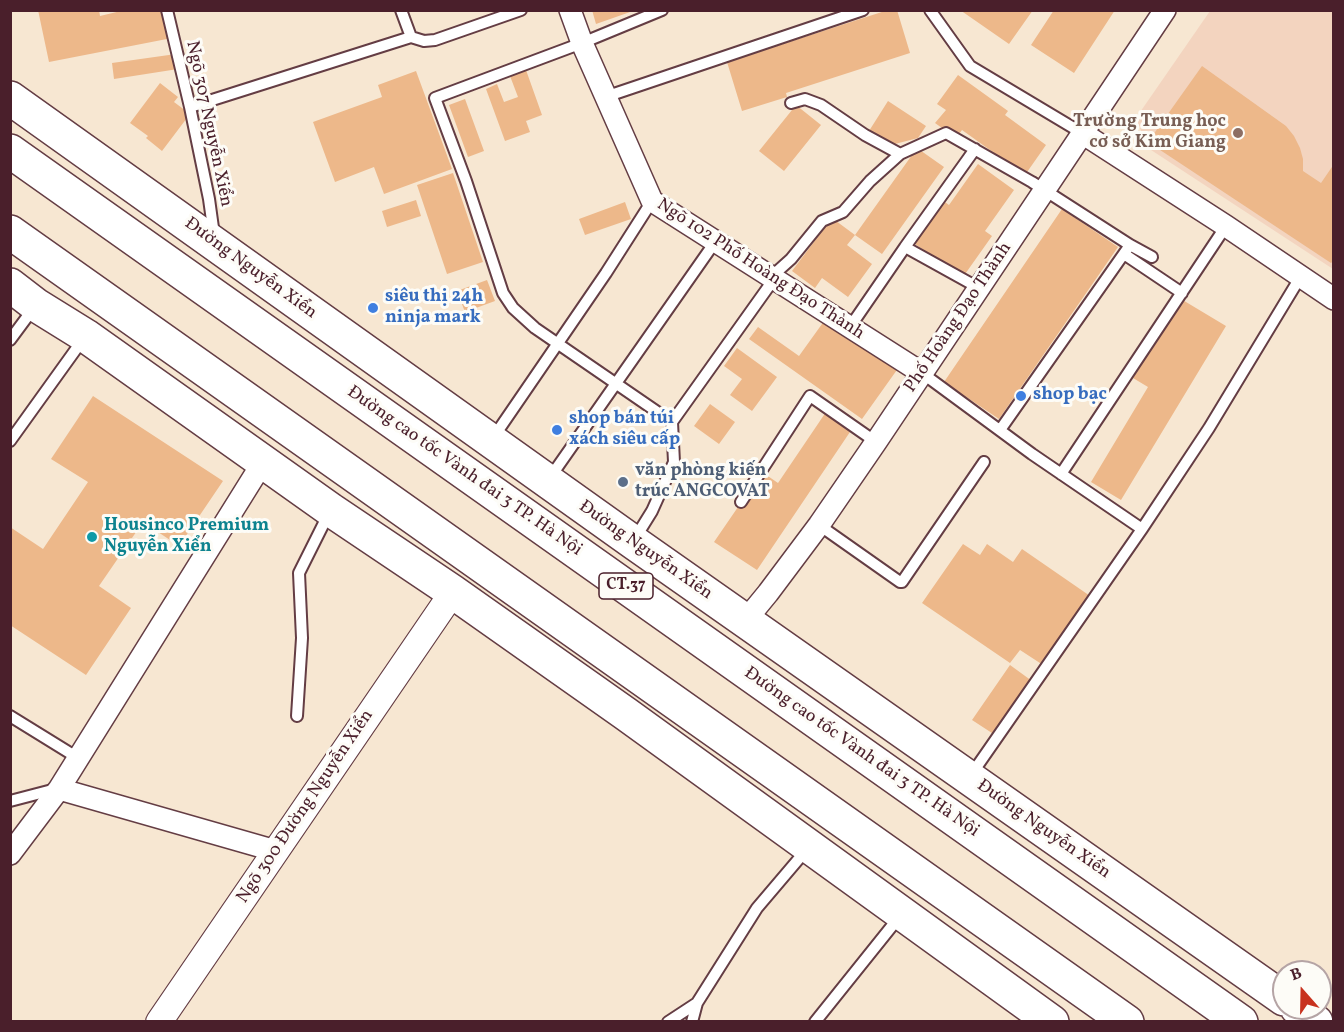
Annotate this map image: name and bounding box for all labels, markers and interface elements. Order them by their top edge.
street label: Ngõ 307 Nguyễn Xiển [180,39,236,209]
place label: Trường Trung học cơ sở Kim Giang [1073,112,1226,154]
marker: Trường Trung học cơ sở Kim Giang [1231,126,1245,140]
street label: Ngõ 102 Phố Hoàng Đạo Thành [652,195,868,345]
street label: Đường Nguyễn Xiển [179,214,321,324]
street label: Phố Hoàng Đạo Thành [901,239,1017,397]
place label: siêu thị 24h ninja mark [385,287,483,330]
marker: siêu thị 24h ninja mark [366,301,380,315]
street label: Đường cao tốc Vành đai 3 TP. Hà Nội [342,382,586,562]
place label: shop bạc [1033,385,1107,407]
marker: shop bạc [1014,389,1028,403]
place label: shop bán túi xách siêu cấp [569,409,680,452]
marker: shop bán túi xách siêu cấp [550,423,564,437]
place label: văn phòng kiến trúc ANGCOVAT [635,461,770,504]
marker: văn phòng kiến trúc ANGCOVAT [616,475,630,489]
street label: Đường Nguyễn Xiển [574,497,716,605]
place label: Housinco Premium Nguyễn Xiển [104,516,269,558]
marker: Housinco Premium Nguyễn Xiển [85,530,99,544]
road number: CT.37 [599,573,653,599]
street label: Đường cao tốc Vành đai 3 TP. Hà Nội [739,663,983,843]
street label: Ngõ 300 Đường Nguyễn Xiển [233,706,379,908]
street label: Đường Nguyễn Xiển [972,776,1114,884]
north arrow [1272,960,1332,1020]
text: B [1288,963,1305,987]

